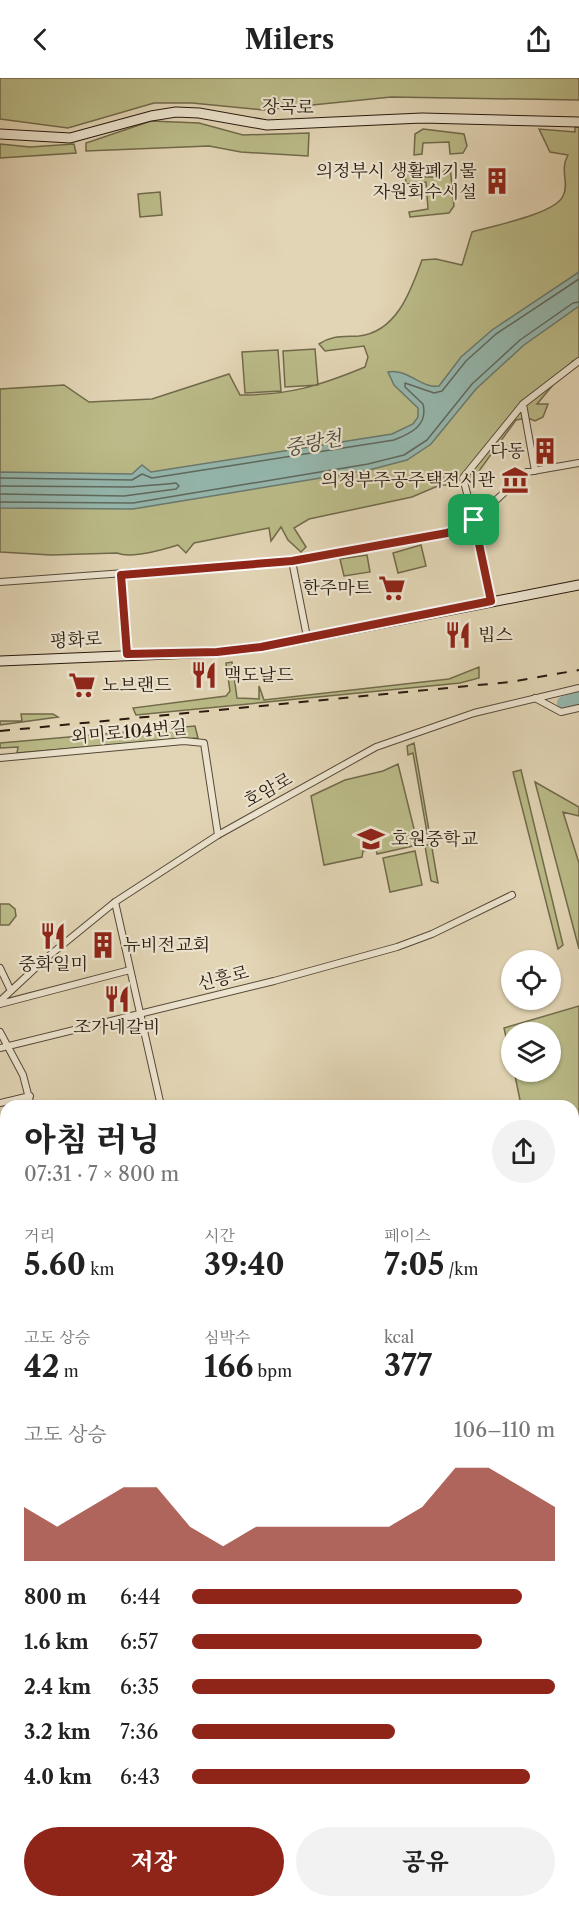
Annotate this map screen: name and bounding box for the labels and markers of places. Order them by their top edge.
place label: 의정부시 생활폐기물 자원회수시설 [316,160,478,203]
building icon: 의정부시 생활폐기물 자원회수시설 [482,166,512,196]
building icon: 다동 [530,436,560,466]
place label: 다동 [490,440,525,462]
museum icon: 의정부주공주택전시관 [500,465,530,495]
place label: 의정부주공주택전시관 [321,469,496,491]
pin [448,494,499,545]
supermarket icon: 한주마트 [377,573,407,603]
place label: 한주마트 [302,577,373,599]
restaurant icon: 빕스 [443,620,473,650]
place label: 빕스 [478,624,513,646]
restaurant icon: 맥도날드 [189,660,219,690]
place label: 맥도날드 [224,664,294,686]
supermarket icon: 노브랜드 [67,670,97,700]
place label: 노브랜드 [102,674,172,696]
school or university icon: 호원중학교 [356,824,386,854]
place label: 호원중학교 [391,828,479,850]
restaurant icon: 중화일미 [38,921,68,951]
building icon: 뉴비전교회 [88,930,118,960]
place label: 뉴비전교회 [123,934,210,956]
place label: 중화일미 [18,953,88,975]
restaurant icon: 조가네갈비 [102,984,132,1014]
place label: 조가네갈비 [74,1016,160,1038]

